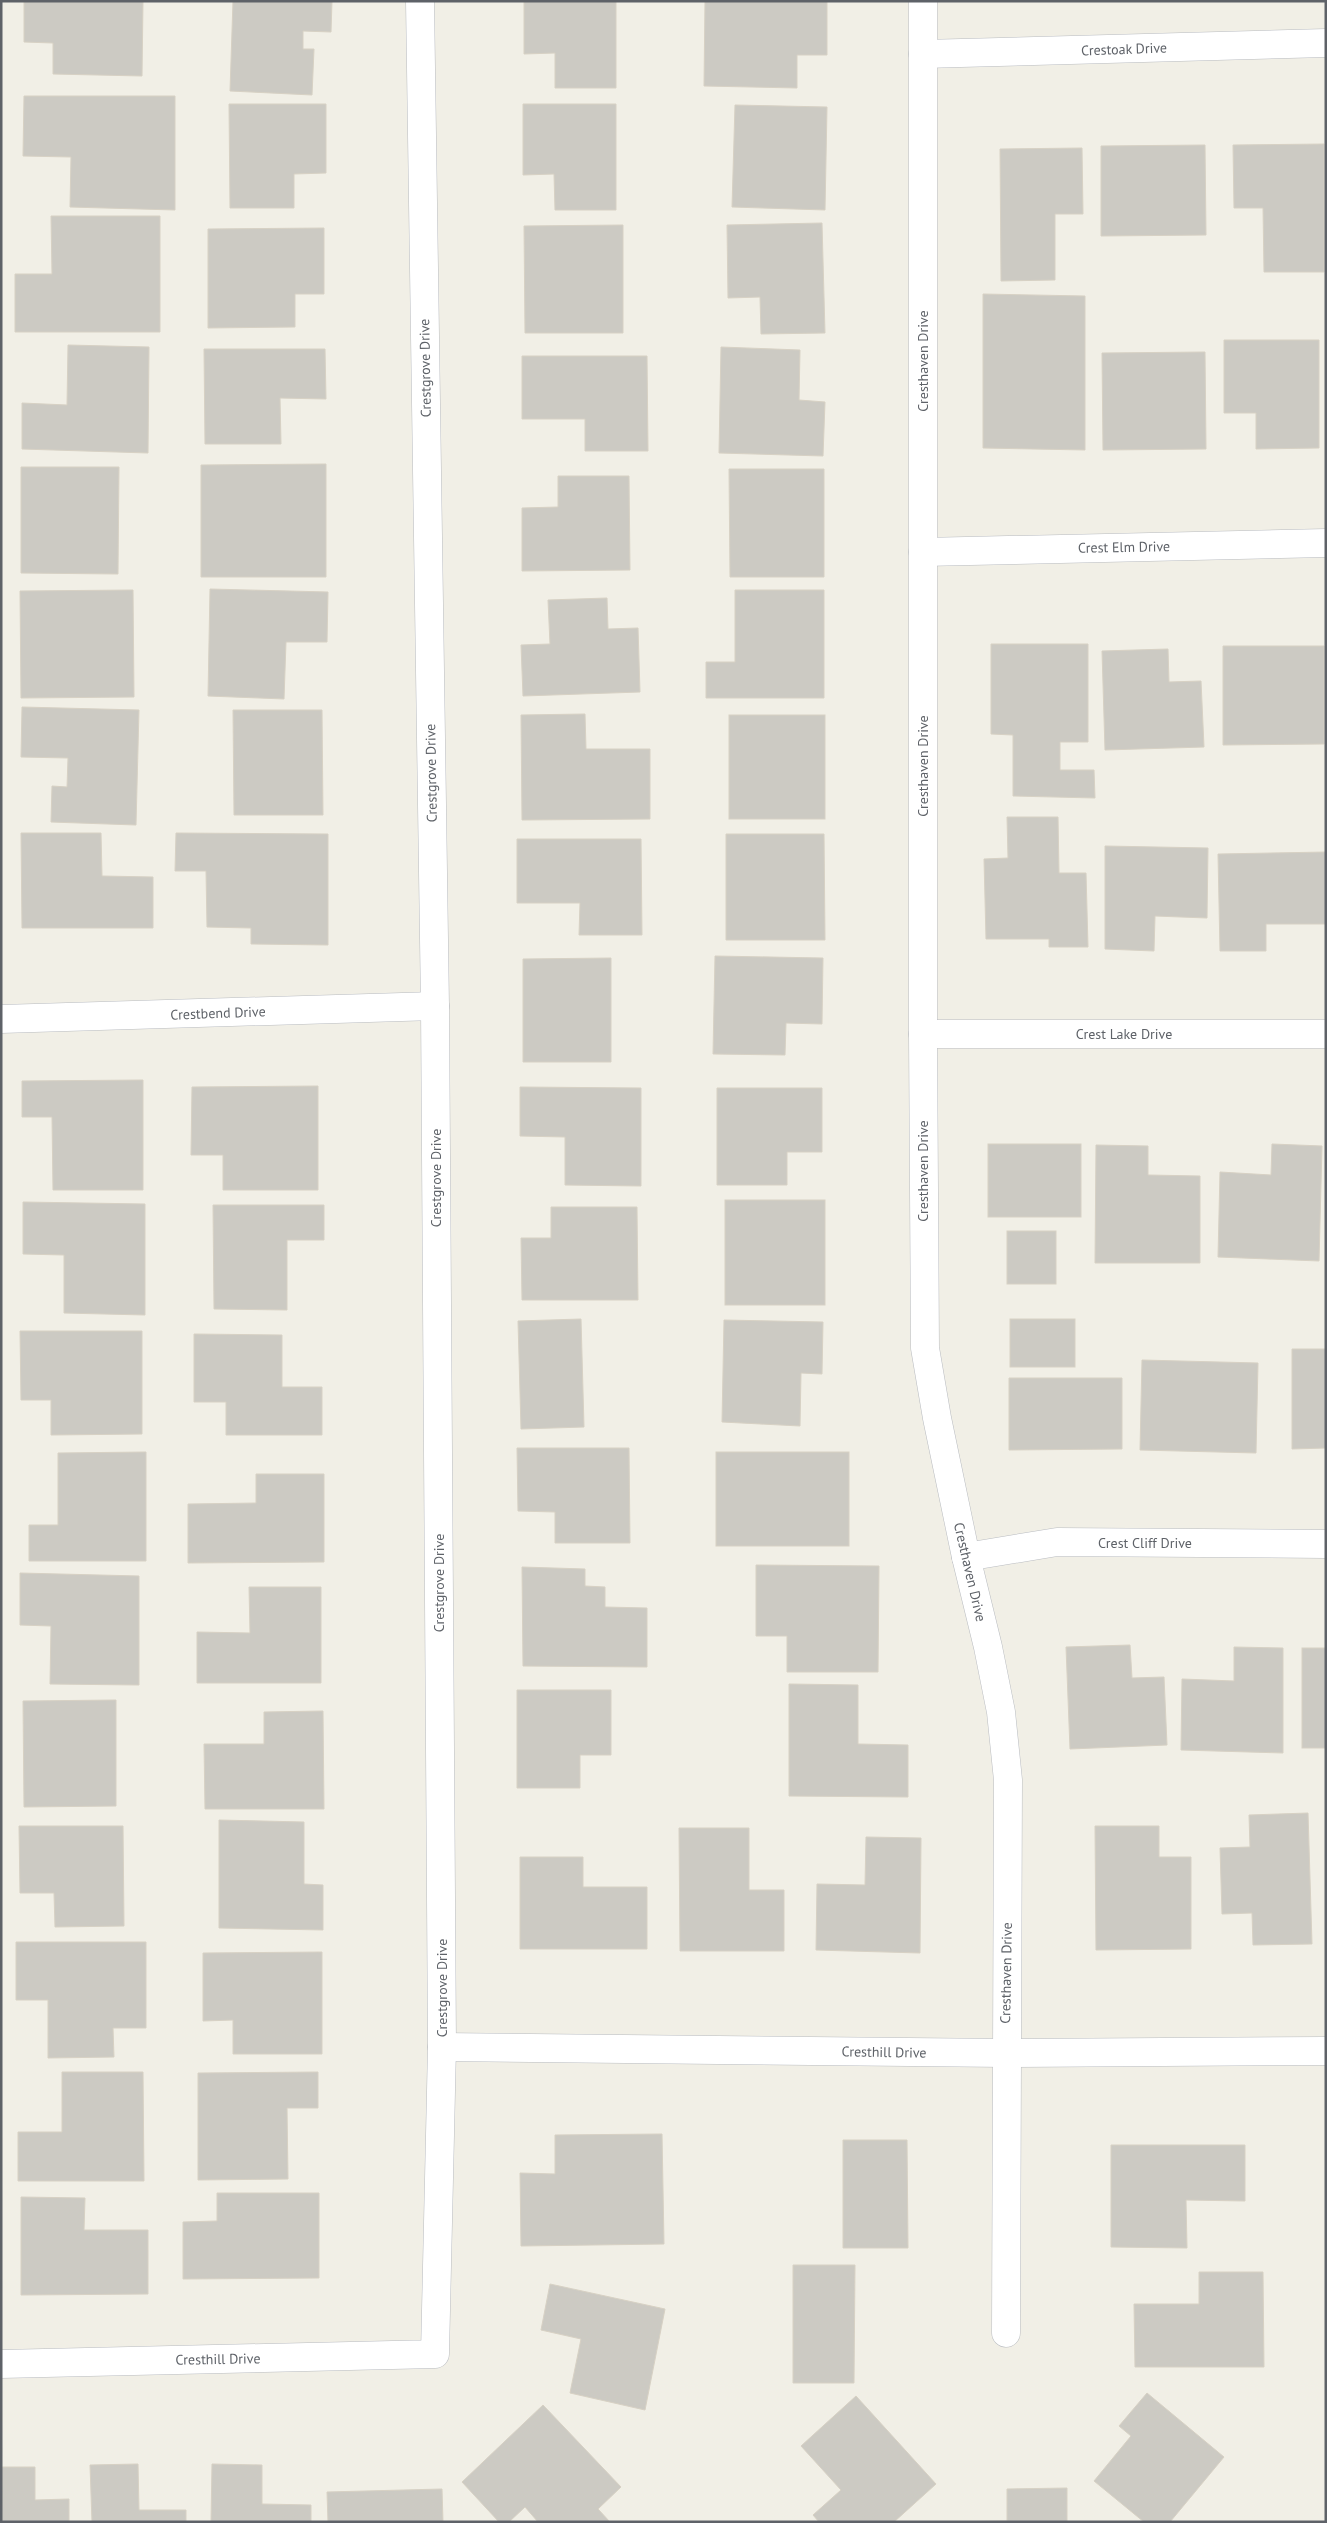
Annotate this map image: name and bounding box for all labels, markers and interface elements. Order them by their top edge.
street label: Crestoak Drive [1081,39,1167,59]
street label: Cresthaven Drive [914,310,932,412]
street label: Crestgrove Drive [415,319,435,417]
street label: Crest Elm Drive [1078,537,1170,557]
street label: Cresthaven Drive [914,715,932,817]
street label: Crestgrove Drive [421,724,441,822]
street label: Crestbend Drive [170,1002,266,1024]
street label: Crest Lake Drive [1076,1025,1172,1043]
street label: Cresthaven Drive [914,1120,932,1222]
street label: Crestgrove Drive [427,1129,445,1227]
street label: Cresthaven Drive [950,1521,990,1623]
street label: Crestgrove Drive [430,1534,448,1632]
street label: Crest Cliff Drive [1098,1534,1192,1552]
street label: Cresthaven Drive [996,1922,1016,2024]
street label: Crestgrove Drive [433,1939,451,2037]
street label: Cresthill Drive [841,2042,927,2062]
street label: Cresthill Drive [175,2349,261,2369]

